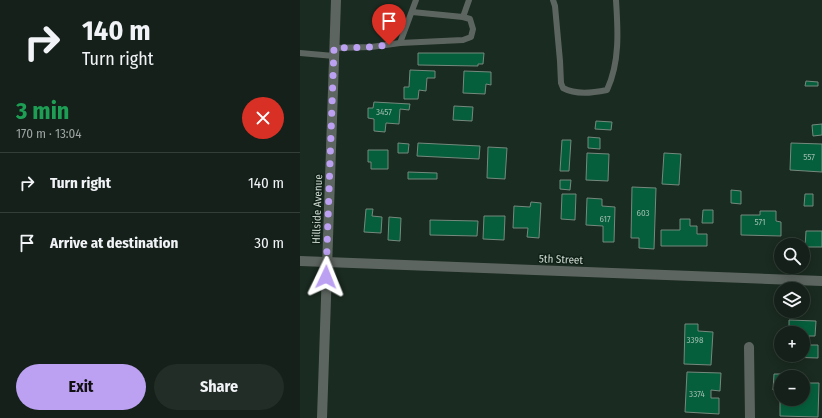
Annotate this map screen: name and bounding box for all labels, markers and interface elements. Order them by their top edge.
pin [372,4,406,45]
icon: arrive [378,10,400,32]
text: 140 m [82,14,151,47]
icon: right [16,16,68,68]
text: Turn right [82,48,154,70]
text: 3 min [16,97,69,125]
button: close [242,97,284,139]
house number: 3457 [376,107,392,117]
text: 170 m · 13:04 [16,126,82,141]
house number: 557 [803,152,815,162]
icon: right [16,172,38,194]
text: Turn right [50,174,111,192]
text: 140 m [248,174,284,192]
street label: Hillside Avenue [310,174,325,244]
house number: 603 [636,208,650,218]
house number: 617 [599,214,611,224]
house number: 571 [755,217,765,227]
icon: arrive [16,232,38,254]
text: Arrive at destination [50,234,178,252]
text: 30 m [254,234,284,252]
map controls [774,238,810,406]
button: search [774,238,810,274]
street label: 5th Street [539,252,584,267]
position arrow [305,256,347,298]
button: layers [774,282,810,318]
button: + [774,326,810,362]
house number: 3398 [687,335,704,345]
button: Exit [16,364,146,410]
button: Share [154,364,284,410]
button: − [774,370,810,406]
house number: 3374 [689,389,706,399]

